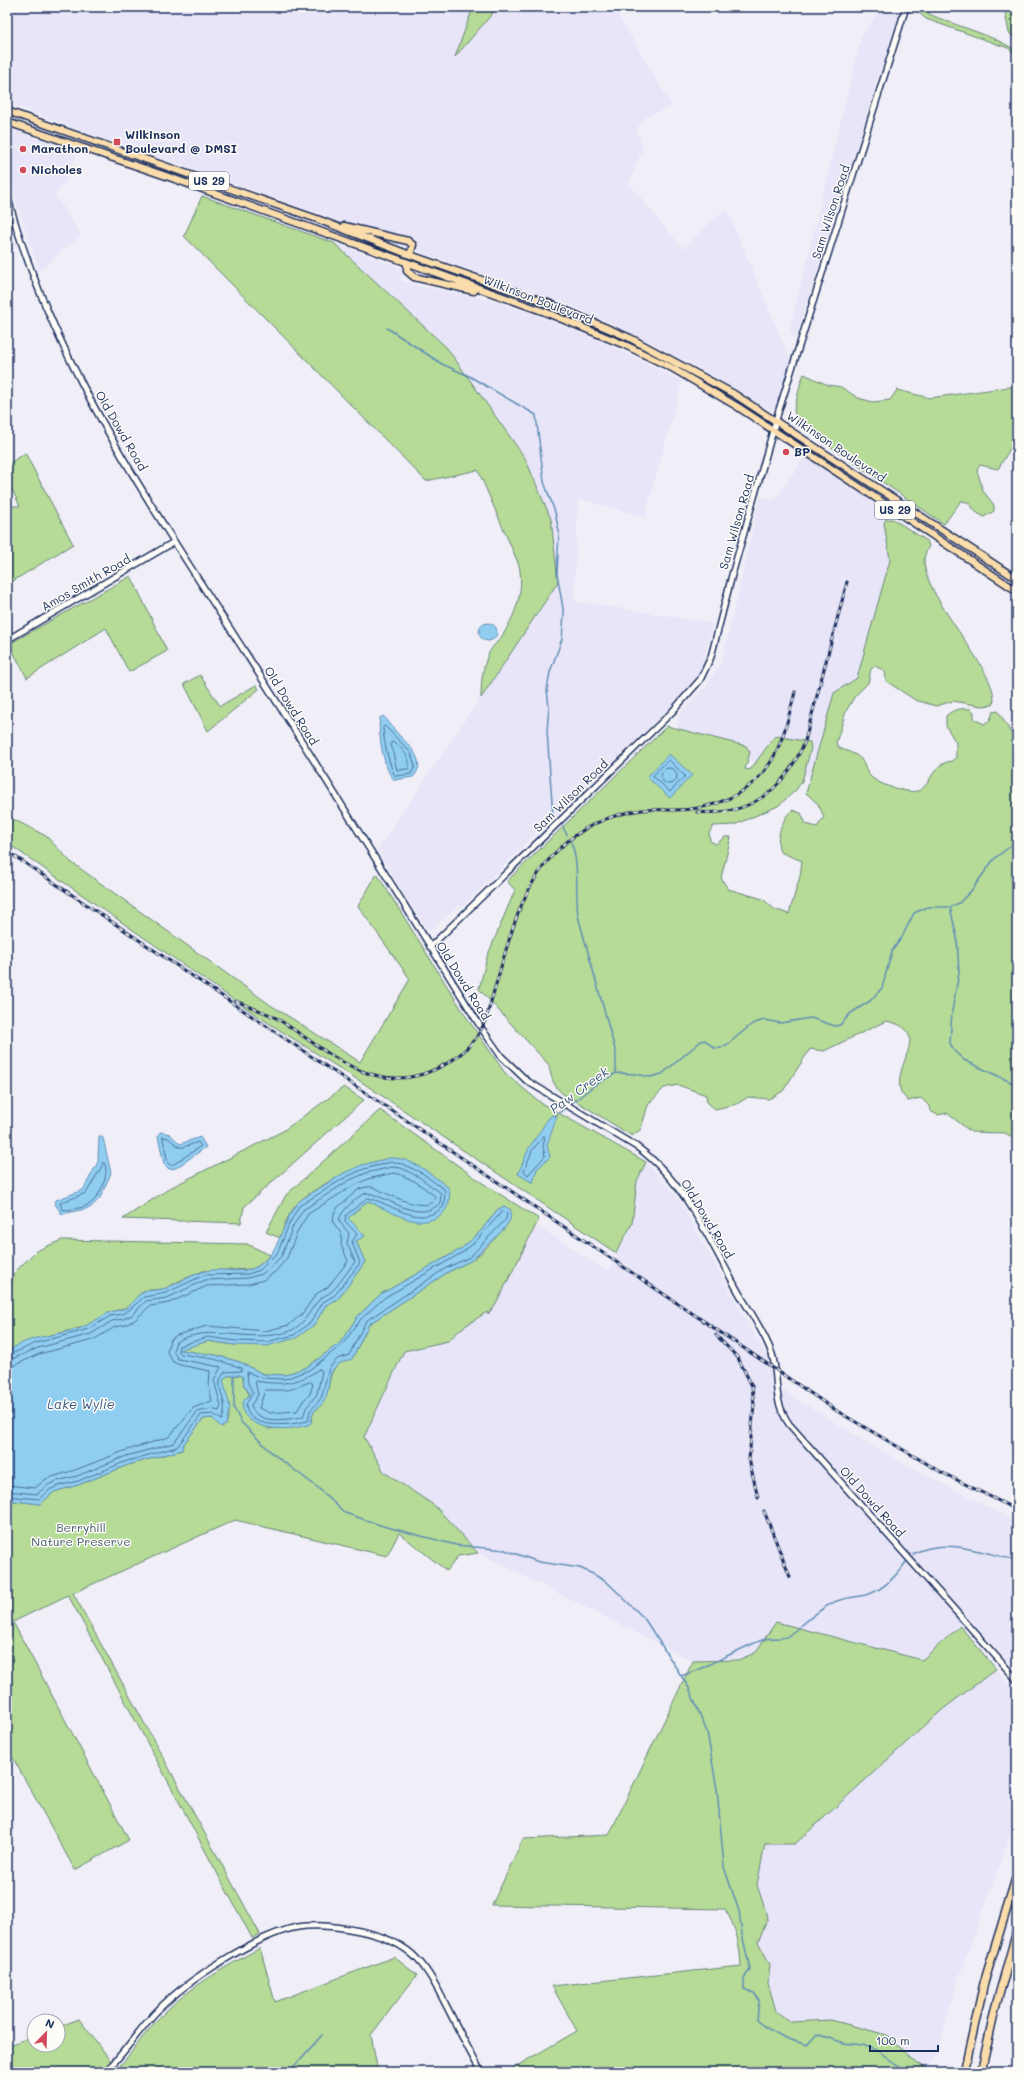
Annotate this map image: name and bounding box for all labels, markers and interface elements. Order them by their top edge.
place label: Wilkinson Boulevard @ DMSI [125,126,237,156]
marker: Wilkinson Boulevard @ DMSI [112,137,122,147]
place label: Marathon [31,140,88,156]
marker: Marathon [18,144,28,154]
place label: Nicholes [31,161,82,177]
street label: Sam Wilson Road [807,162,853,261]
marker: Nicholes [18,165,28,175]
road number: US 29 [189,172,229,190]
street label: Wilkinson Boulevard [481,271,596,328]
street label: Old Dowd Road [92,388,151,474]
street label: Wilkinson Boulevard [784,407,890,486]
place label: BP [794,443,810,459]
marker: BP [781,447,791,457]
street label: Sam Wilson Road [715,472,757,571]
road number: US 29 [875,501,915,519]
street label: Amos Smith Road [38,550,133,614]
street label: Old Dowd Road [261,663,323,748]
street label: Sam Wilson Road [529,755,611,835]
street label: Old Dowd Road [433,938,495,1023]
water label: Paw Creek [546,1062,613,1117]
street label: Old Dowd Road [678,1176,738,1262]
water label: Lake Wylie [47,1395,115,1412]
street label: Old Dowd Road [837,1463,909,1540]
park label: Berryhill Nature Preserve [31,1519,131,1549]
north arrow [26,2013,66,2053]
text: N [43,2015,57,2032]
scale bar [870,2027,938,2053]
text: 100 m [876,2032,910,2048]

